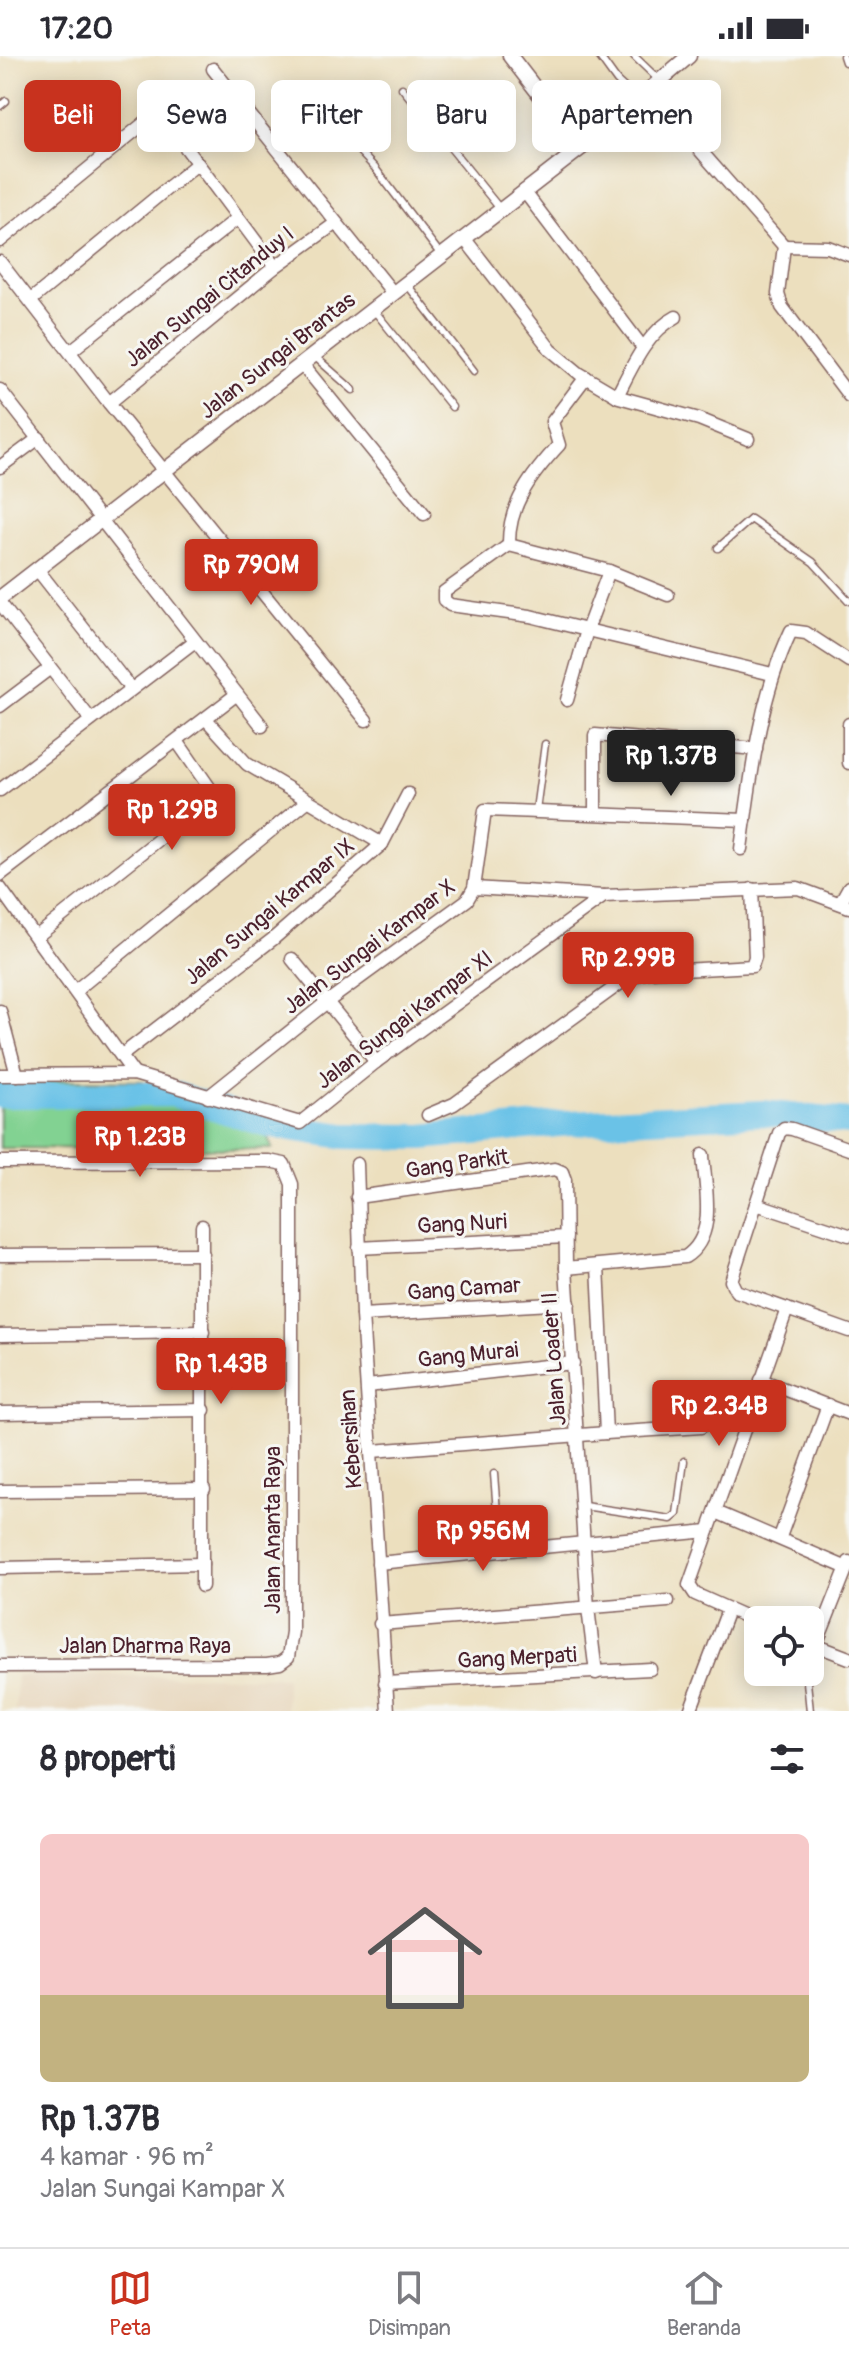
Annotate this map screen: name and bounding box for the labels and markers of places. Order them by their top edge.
pin: Rp 790M [177,539,325,607]
pin: Rp 1.37B [588,730,754,798]
pin: Rp 1.29B [89,784,255,852]
pin: Rp 2.99B [545,932,711,1000]
pin: Rp 1.23B [57,1111,223,1179]
pin: Rp 1.43B [138,1338,304,1406]
pin: Rp 2.34B [636,1380,802,1448]
pin: Rp 956M [409,1505,557,1573]

